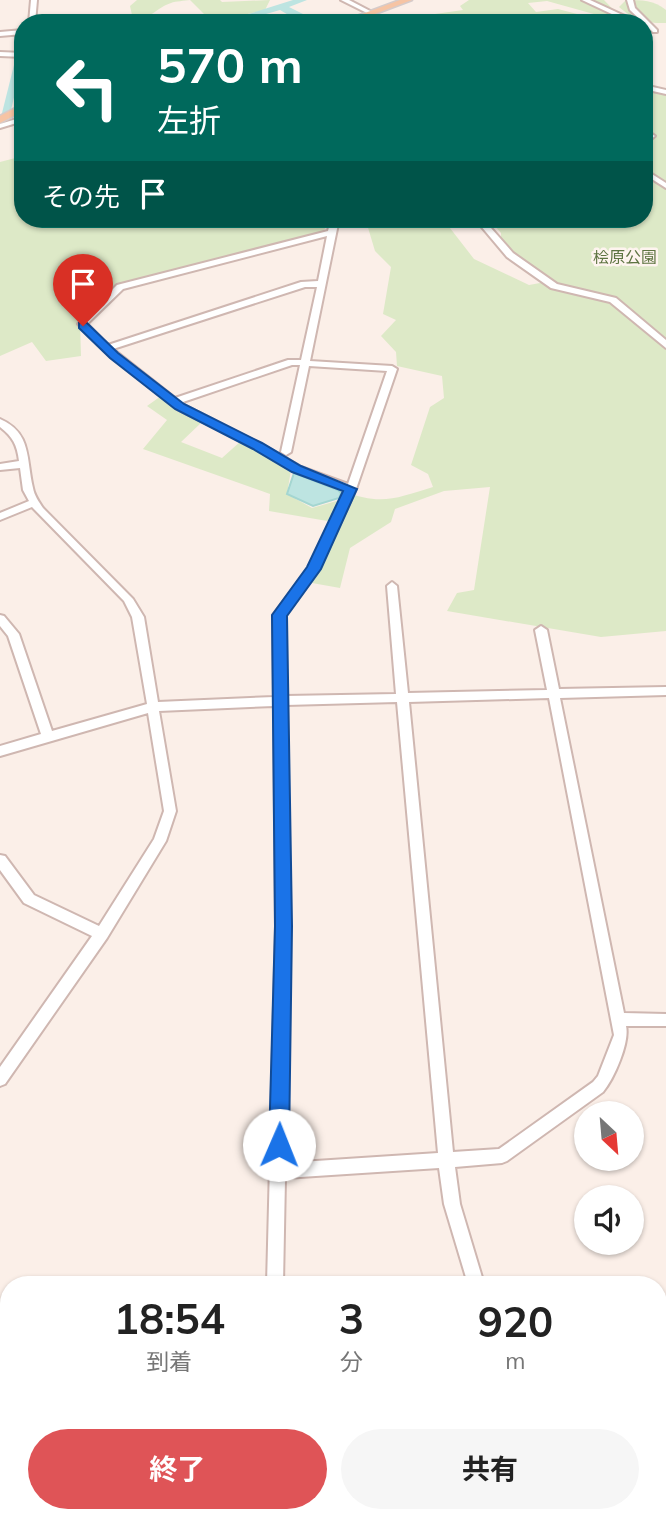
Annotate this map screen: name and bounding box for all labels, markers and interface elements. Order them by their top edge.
text: 570 m [157,34,303,95]
icon: left [42,42,133,133]
text: 左折 [157,100,221,140]
icon: arrive [134,175,172,213]
text: その先 [42,180,120,213]
park label: 桧原公園 [593,247,657,267]
pin [53,254,113,326]
icon: arrive [64,265,102,303]
north arrow [574,1101,644,1171]
map controls [574,1101,644,1255]
position arrow [242,1108,316,1182]
button: sound [574,1185,644,1255]
text: 18:54 [114,1292,225,1345]
text: 3 [339,1292,364,1345]
text: 920 [478,1295,553,1348]
text: m [505,1346,526,1375]
text: 到着 [146,1347,192,1376]
text: 分 [340,1347,363,1376]
button: 終了 [28,1429,327,1509]
button: 共有 [341,1429,639,1509]

